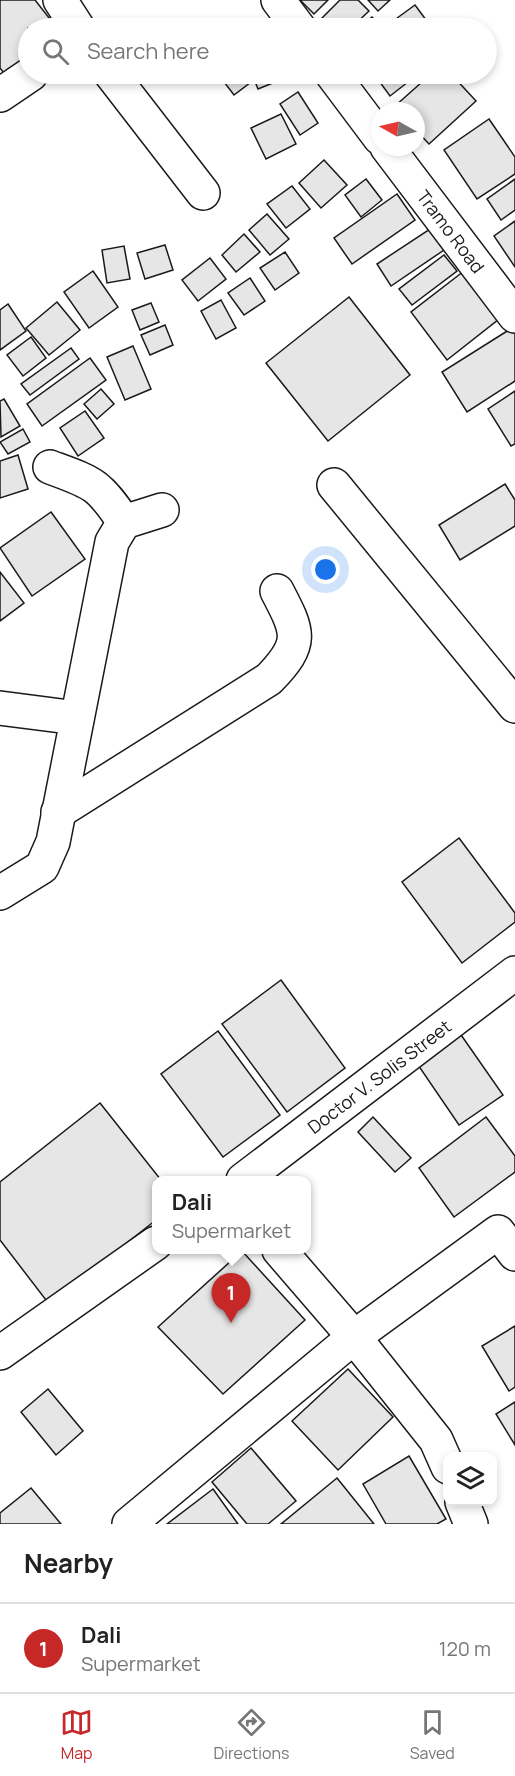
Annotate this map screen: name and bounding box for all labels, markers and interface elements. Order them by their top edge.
search box [18,18,497,84]
icon: search [39,35,72,68]
text: Search here [87,36,209,66]
north arrow [371,102,425,156]
street label: Tramo Road [412,185,490,278]
your location [311,555,340,584]
street label: Doctor V. Solis Street [302,1014,456,1139]
popup [152,1176,311,1254]
text: Dali [172,1187,212,1217]
text: Supermarket [172,1217,291,1244]
pin: 1 [212,1274,250,1323]
map controls [443,1452,497,1506]
button: layers [443,1452,497,1506]
text: Nearby [24,1545,113,1581]
text: Dali [81,1620,121,1650]
text: 1 [39,1635,48,1662]
text: 120 m [439,1635,491,1662]
text: Supermarket [81,1650,201,1677]
tab: Map [60,1706,93,1764]
tab: Directions [214,1706,289,1764]
tab: Saved [410,1706,455,1764]

